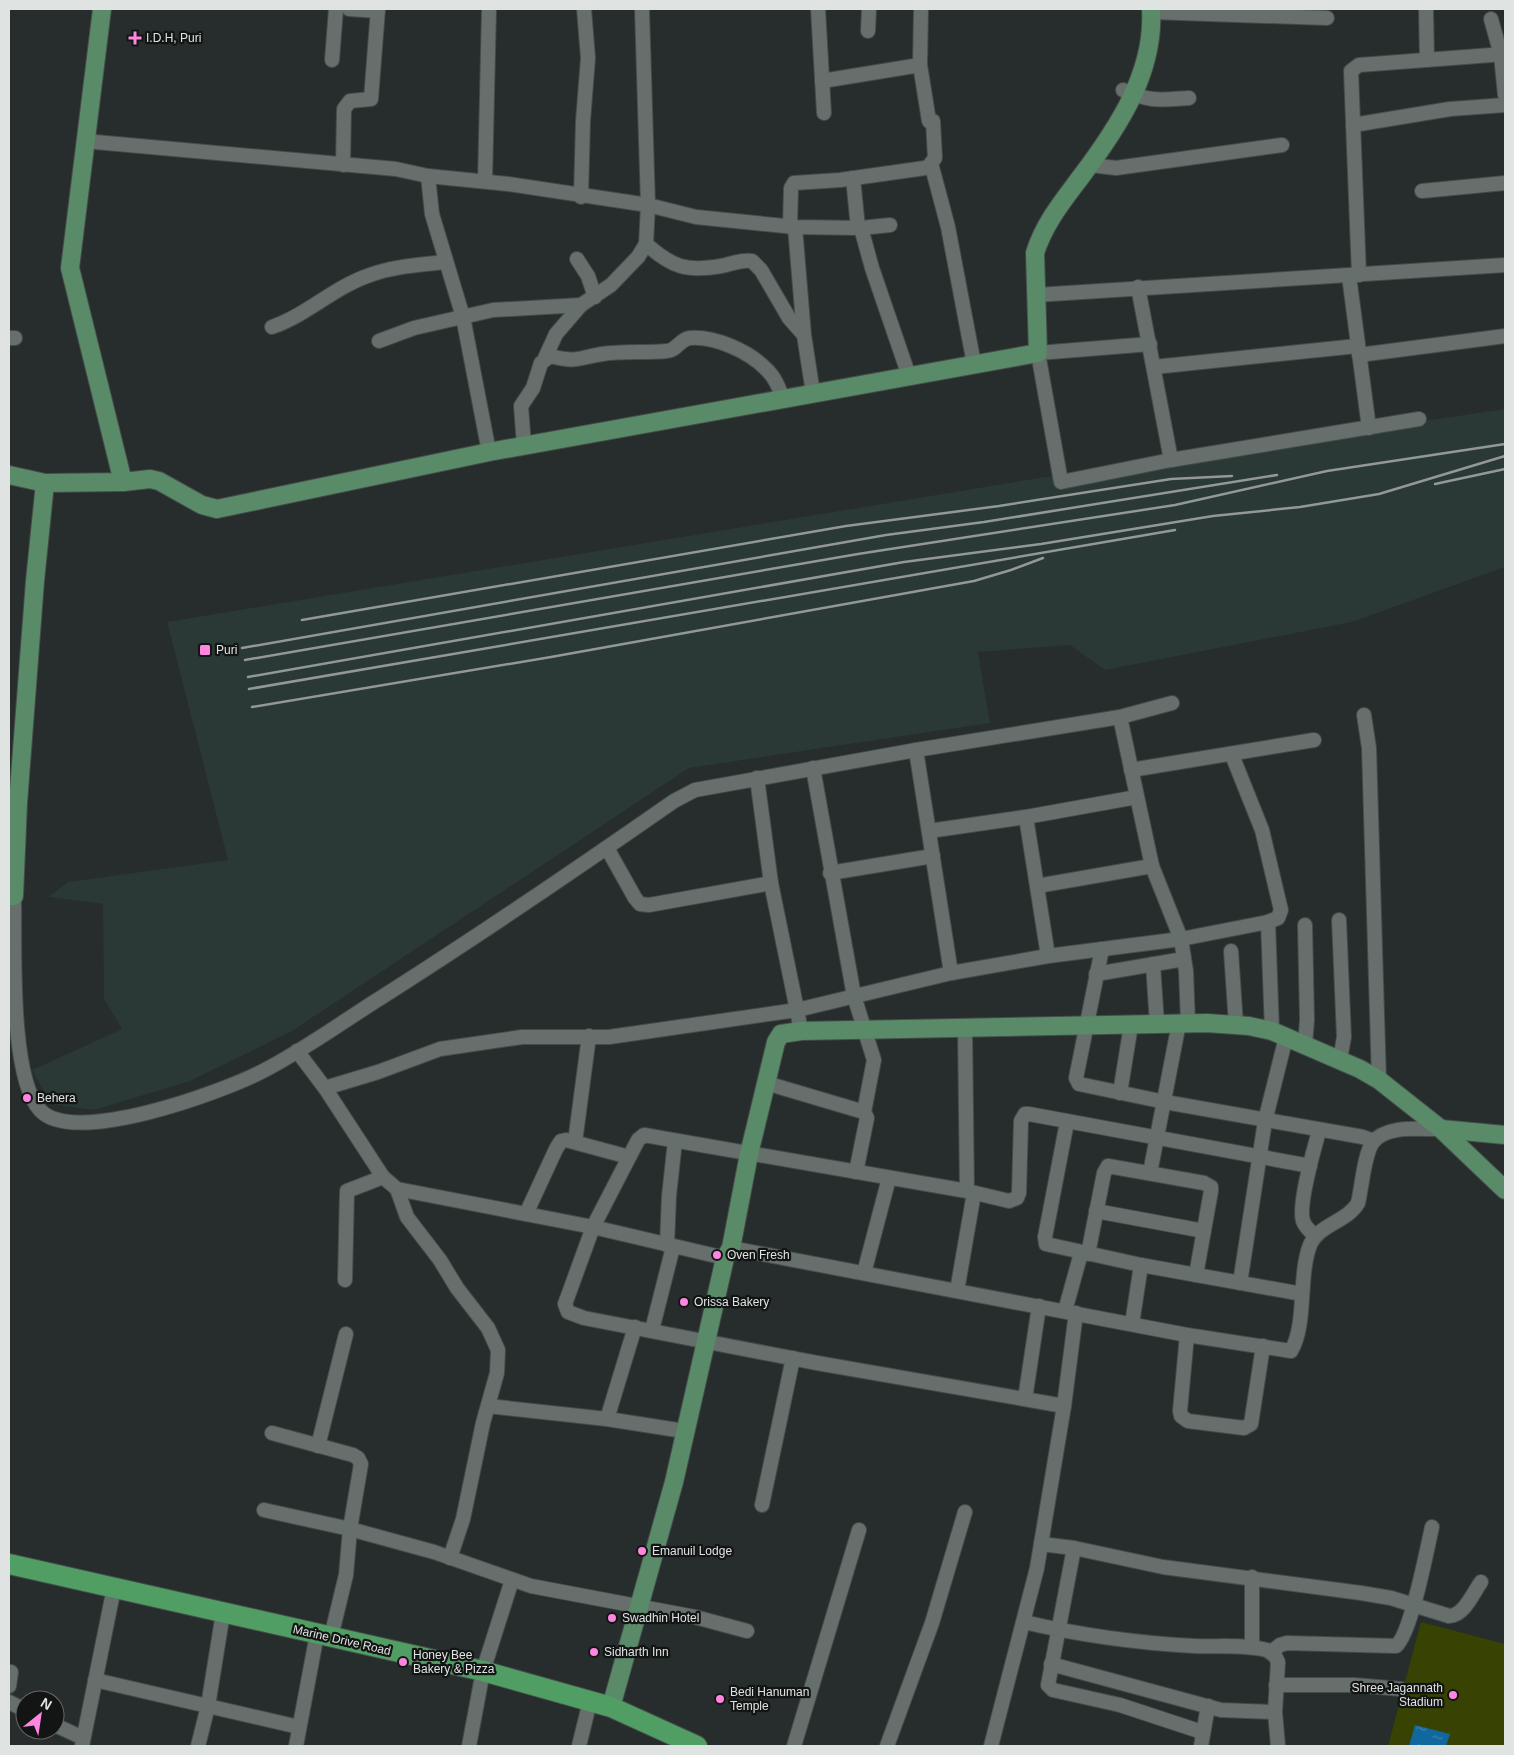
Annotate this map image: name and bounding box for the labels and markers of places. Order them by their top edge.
marker: I.D.H, Puri [128,31,142,45]
place label: I.D.H, Puri [146,31,201,45]
marker: Puri [198,643,212,657]
place label: Puri [216,643,237,657]
place label: Behera [37,1091,76,1105]
marker: Behera [21,1092,33,1104]
place label: Oven Fresh [727,1248,790,1262]
marker: Oven Fresh [711,1249,723,1261]
place label: Orissa Bakery [694,1295,769,1309]
marker: Orissa Bakery [678,1296,690,1308]
place label: Emanuil Lodge [652,1544,732,1558]
marker: Emanuil Lodge [636,1545,648,1557]
place label: Swadhin Hotel [622,1611,699,1625]
marker: Swadhin Hotel [606,1612,618,1624]
place label: Sidharth Inn [604,1645,669,1659]
marker: Sidharth Inn [588,1646,600,1658]
place label: Honey Bee Bakery & Pizza [413,1648,495,1676]
marker: Honey Bee Bakery & Pizza [397,1656,409,1668]
place label: Shree Jagannath Stadium [1352,1681,1443,1709]
place label: Bedi Hanuman Temple [730,1685,809,1713]
marker: Shree Jagannath Stadium [1447,1689,1459,1701]
marker: Bedi Hanuman Temple [714,1693,726,1705]

